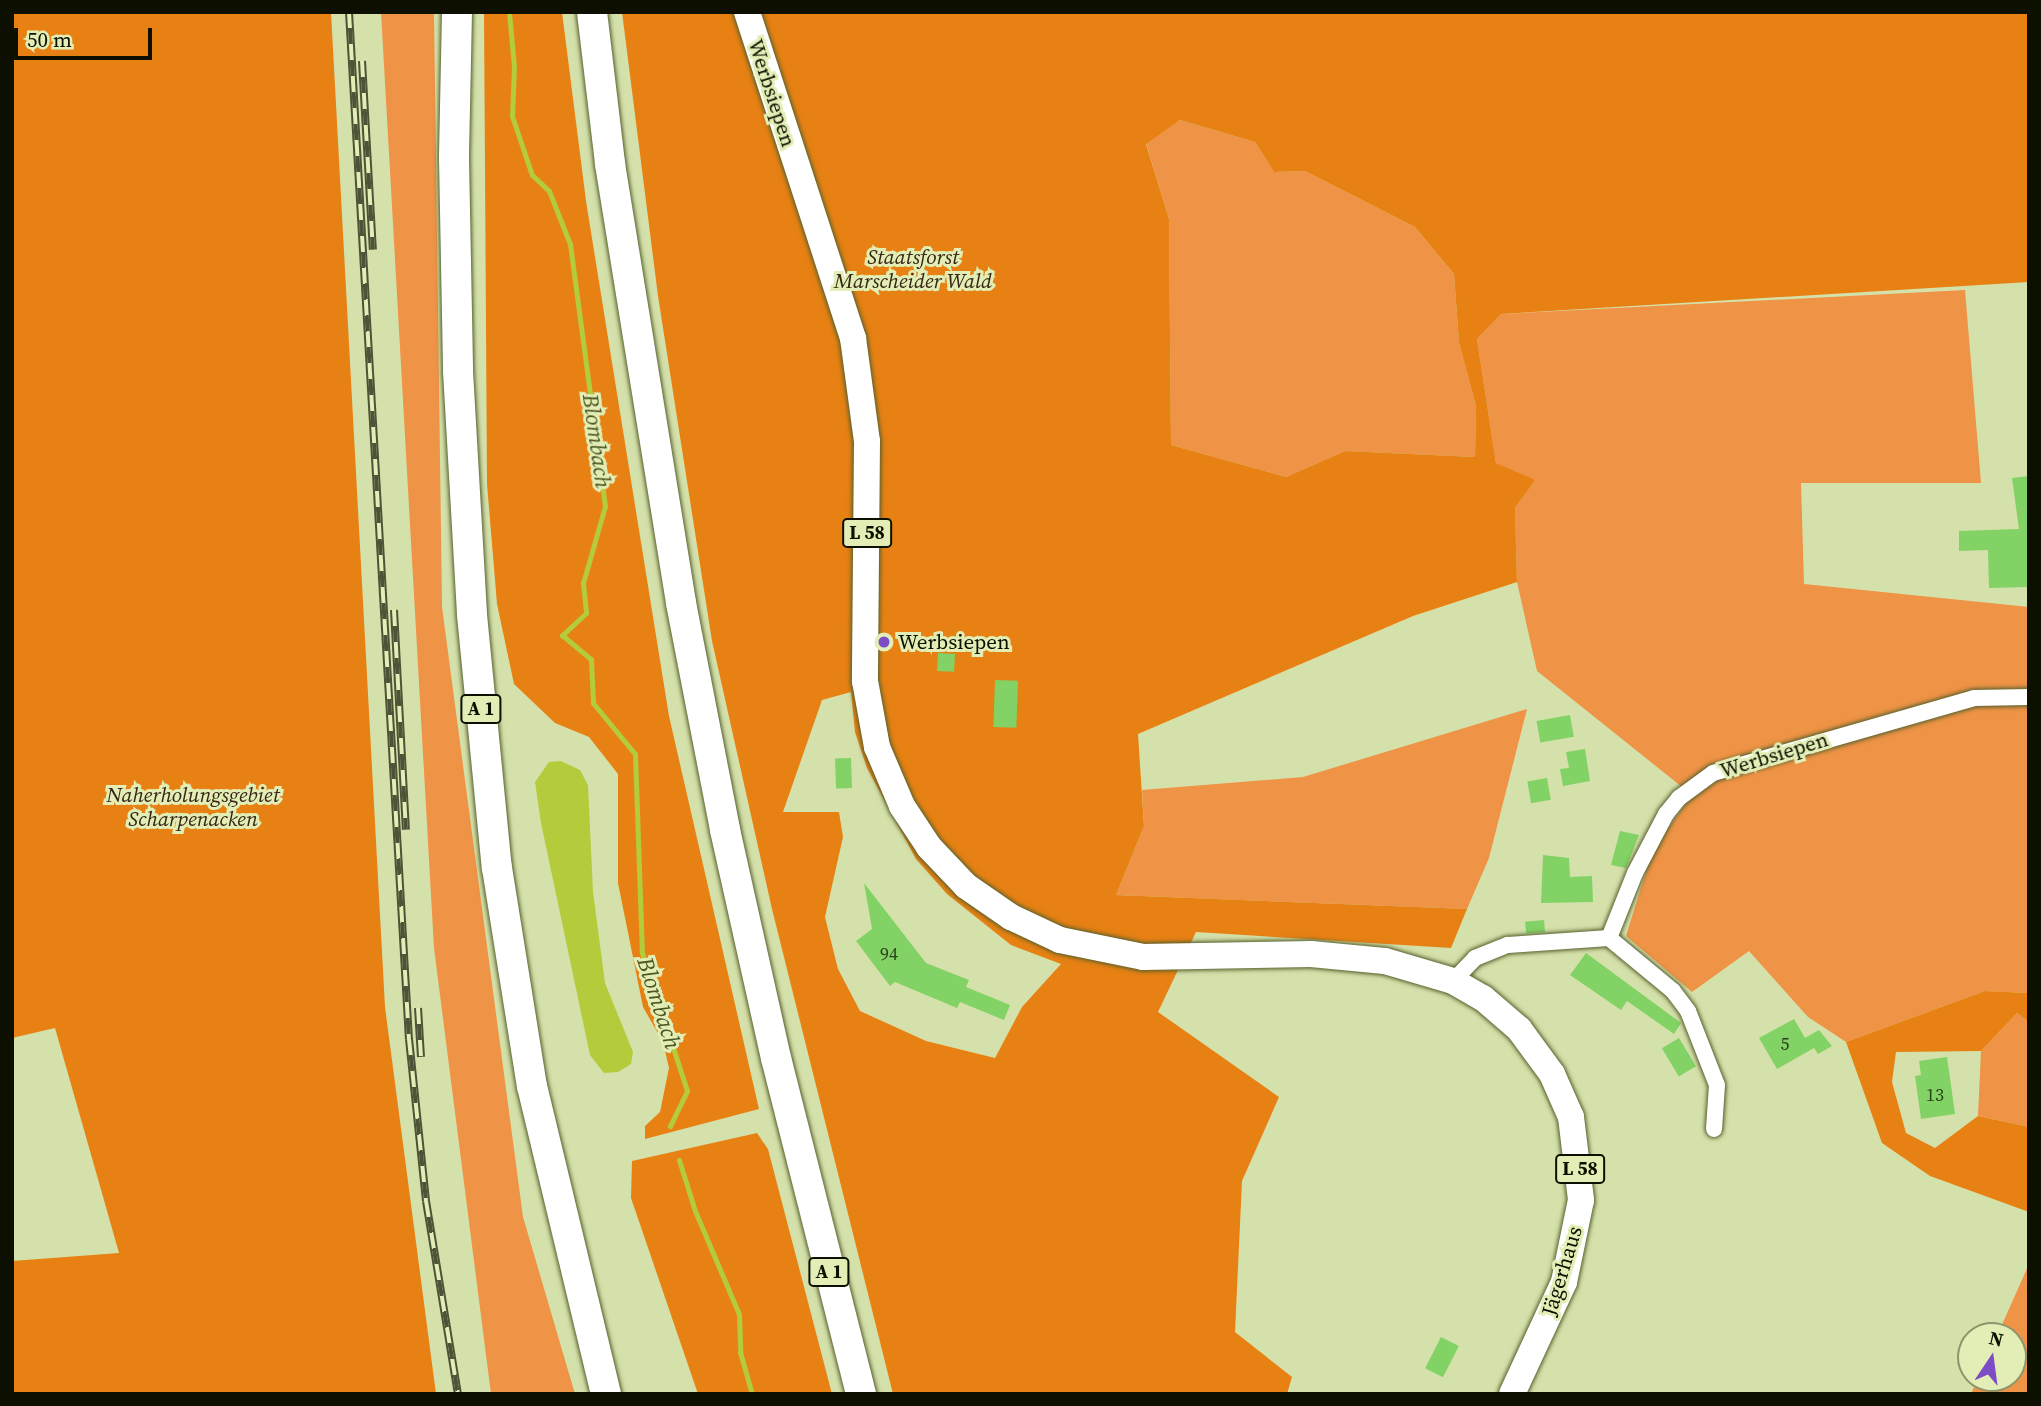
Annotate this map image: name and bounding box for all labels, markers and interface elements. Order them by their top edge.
scale bar [18,14,156,58]
text: 50 m [27,25,72,54]
street label: Werbsiepen [743,36,801,150]
park label: Staatsforst Marscheider Wald [834,244,992,294]
water label: Blombach [577,392,617,490]
road number: L 58 [841,518,893,548]
place label: Werbsiepen [898,629,1010,655]
marker: Werbsiepen [876,634,892,650]
road number: A 1 [460,694,502,724]
street label: Werbsiepen [1717,727,1831,783]
park label: Naherholungsgebiet Scharpenacken [106,782,280,832]
house number: 94 [880,943,898,965]
water label: Blombach [631,954,687,1052]
house number: 5 [1781,1033,1789,1055]
house number: 13 [1926,1084,1944,1106]
road number: L 58 [1554,1154,1606,1184]
street label: Jägerhaus [1536,1223,1588,1319]
road number: A 1 [808,1256,850,1288]
north arrow [1957,1322,2027,1392]
text: N [1987,1324,2006,1353]

